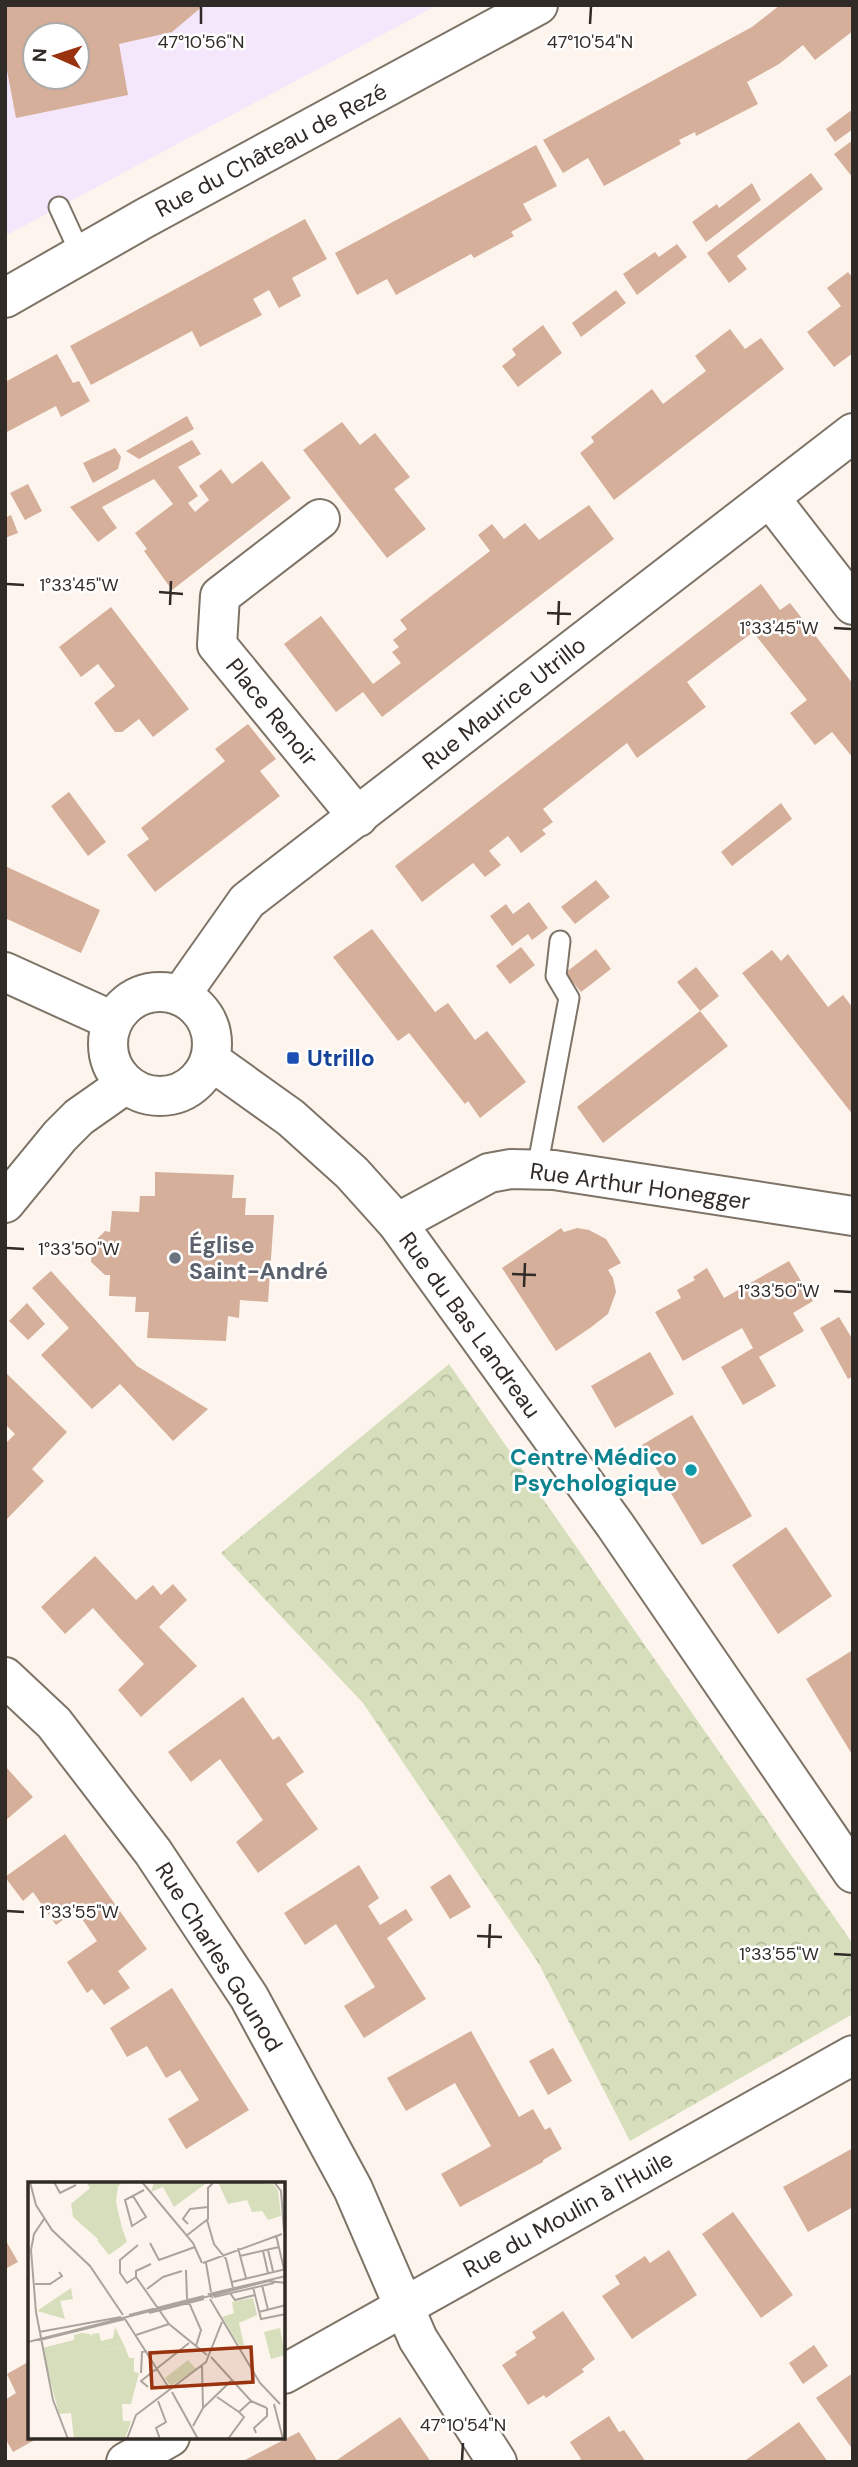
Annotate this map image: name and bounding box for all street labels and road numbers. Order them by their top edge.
street label: Rue du Château de Rezé [150,76,392,224]
street label: Rue Maurice Utrillo [416,630,592,776]
street label: Place Renoir [219,652,325,772]
street label: Rue Arthur Honegger [528,1156,752,1216]
street label: Rue du Bas Landreau [392,1226,548,1424]
street label: Rue Charles Gounod [148,1857,290,2057]
street label: Rue du Moulin à l'Huile [458,2144,678,2284]

